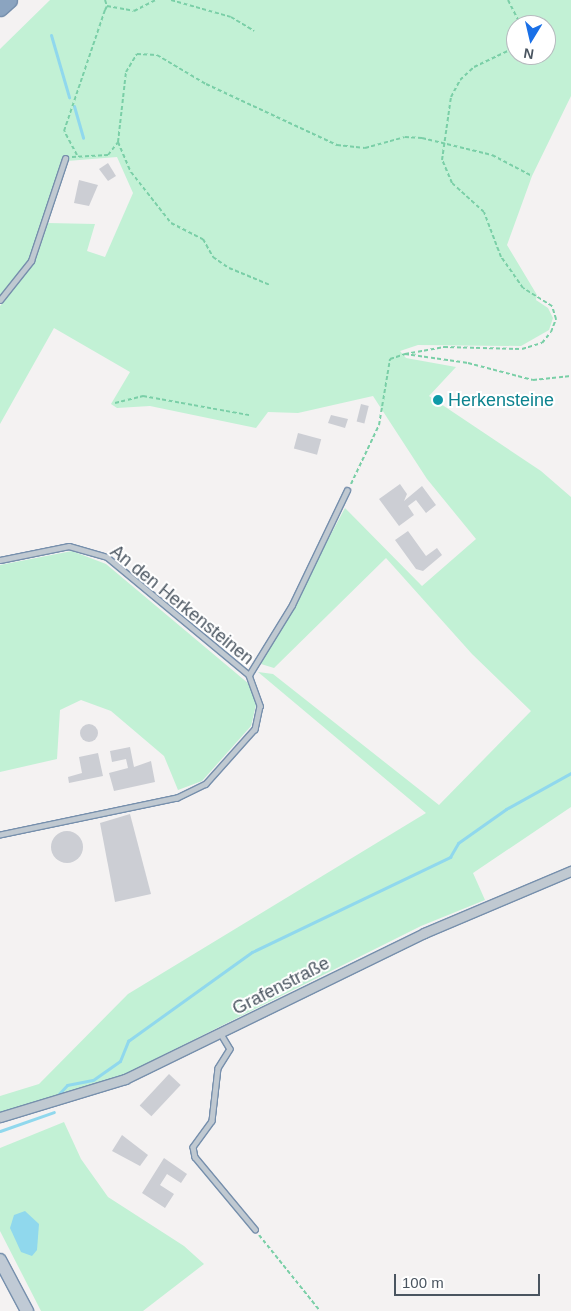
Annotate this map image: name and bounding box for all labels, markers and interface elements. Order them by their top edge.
north arrow [506,15,556,65]
text: N [523,45,535,63]
place label: Herkensteine [448,389,554,411]
marker: Herkensteine [432,394,444,406]
street label: An den Herkensteinen [106,541,258,669]
street label: Grafenstraße [229,952,333,1020]
scale bar [396,1264,542,1296]
text: 100 m [402,1274,444,1291]

